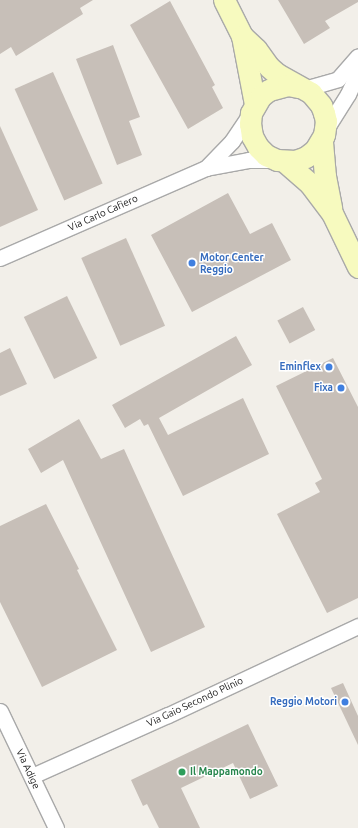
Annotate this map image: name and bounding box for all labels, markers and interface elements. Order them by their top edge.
street label: Via Carlo Cafiero [66,192,140,234]
place label: Motor Center Reggio [200,251,264,274]
marker: Motor Center Reggio [187,258,197,268]
place label: Eminflex [279,361,321,373]
marker: Eminflex [324,362,334,372]
place label: Fixa [314,382,333,394]
marker: Fixa [336,383,346,393]
street label: Via Gaio Secondo Plinio [145,674,245,730]
place label: Reggio Motori [270,696,337,708]
marker: Reggio Motori [340,697,350,707]
street label: Via Adige [14,747,42,791]
place label: Il Mappamondo [190,766,263,778]
marker: Il Mappamondo [177,767,187,777]

